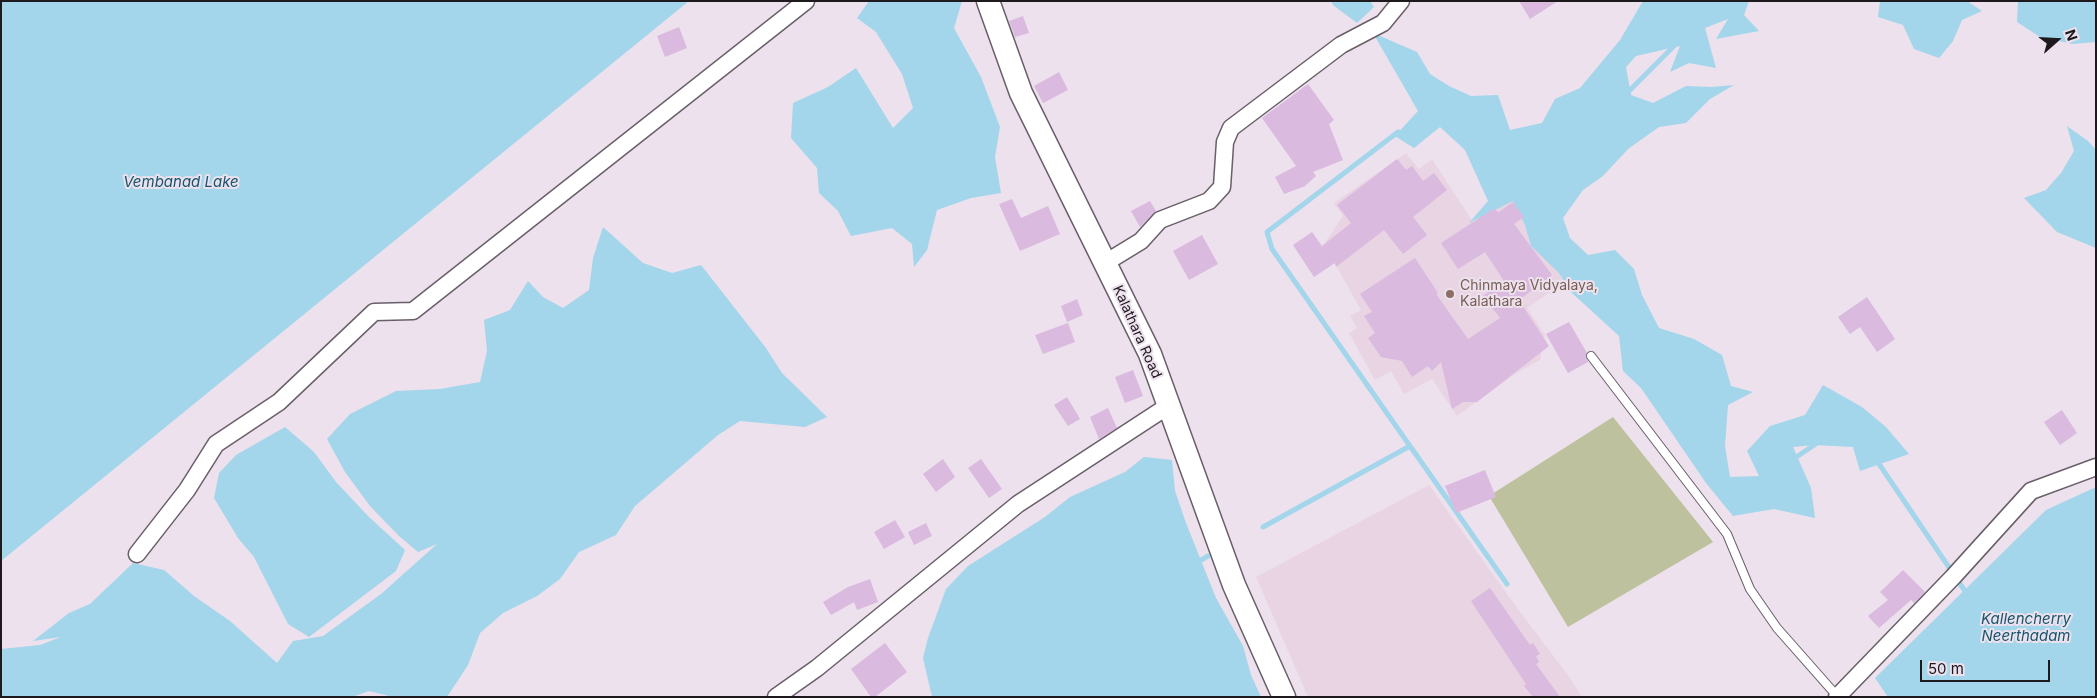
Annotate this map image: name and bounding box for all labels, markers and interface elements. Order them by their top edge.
north arrow [2032,15,2082,65]
text: N [2062,27,2081,43]
water label: Vembanad Lake [123,173,239,191]
place label: Chinmaya Vidyalaya, Kalathara [1460,278,1598,310]
street label: Kalathara Road [1109,283,1165,381]
marker: Chinmaya Vidyalaya, Kalathara [1444,288,1456,300]
water label: Kallencherry Neerthadam [1981,610,2071,645]
scale bar [1922,650,2052,682]
text: 50 m [1928,659,1964,678]

